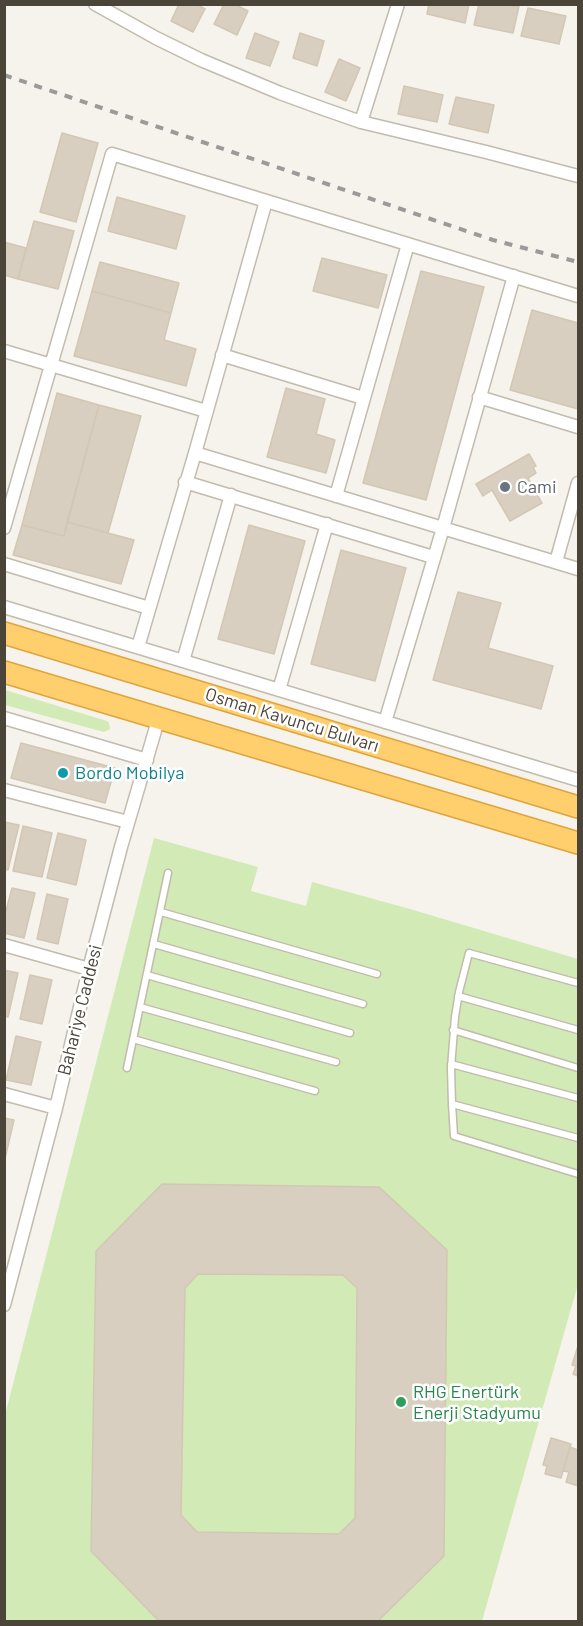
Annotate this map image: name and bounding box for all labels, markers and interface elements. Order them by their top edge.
place label: Cami [517,476,556,498]
marker: Cami [498,480,512,494]
street label: Osman Kavuncu Bulvarı [203,683,381,757]
place label: Bordo Mobilya [75,762,184,784]
marker: Bordo Mobilya [56,766,70,780]
street label: Bahariye Caddesi [53,942,107,1078]
place label: RHG Enertürk Enerji Stadyumu [413,1381,541,1424]
marker: RHG Enertürk Enerji Stadyumu [394,1395,408,1409]

